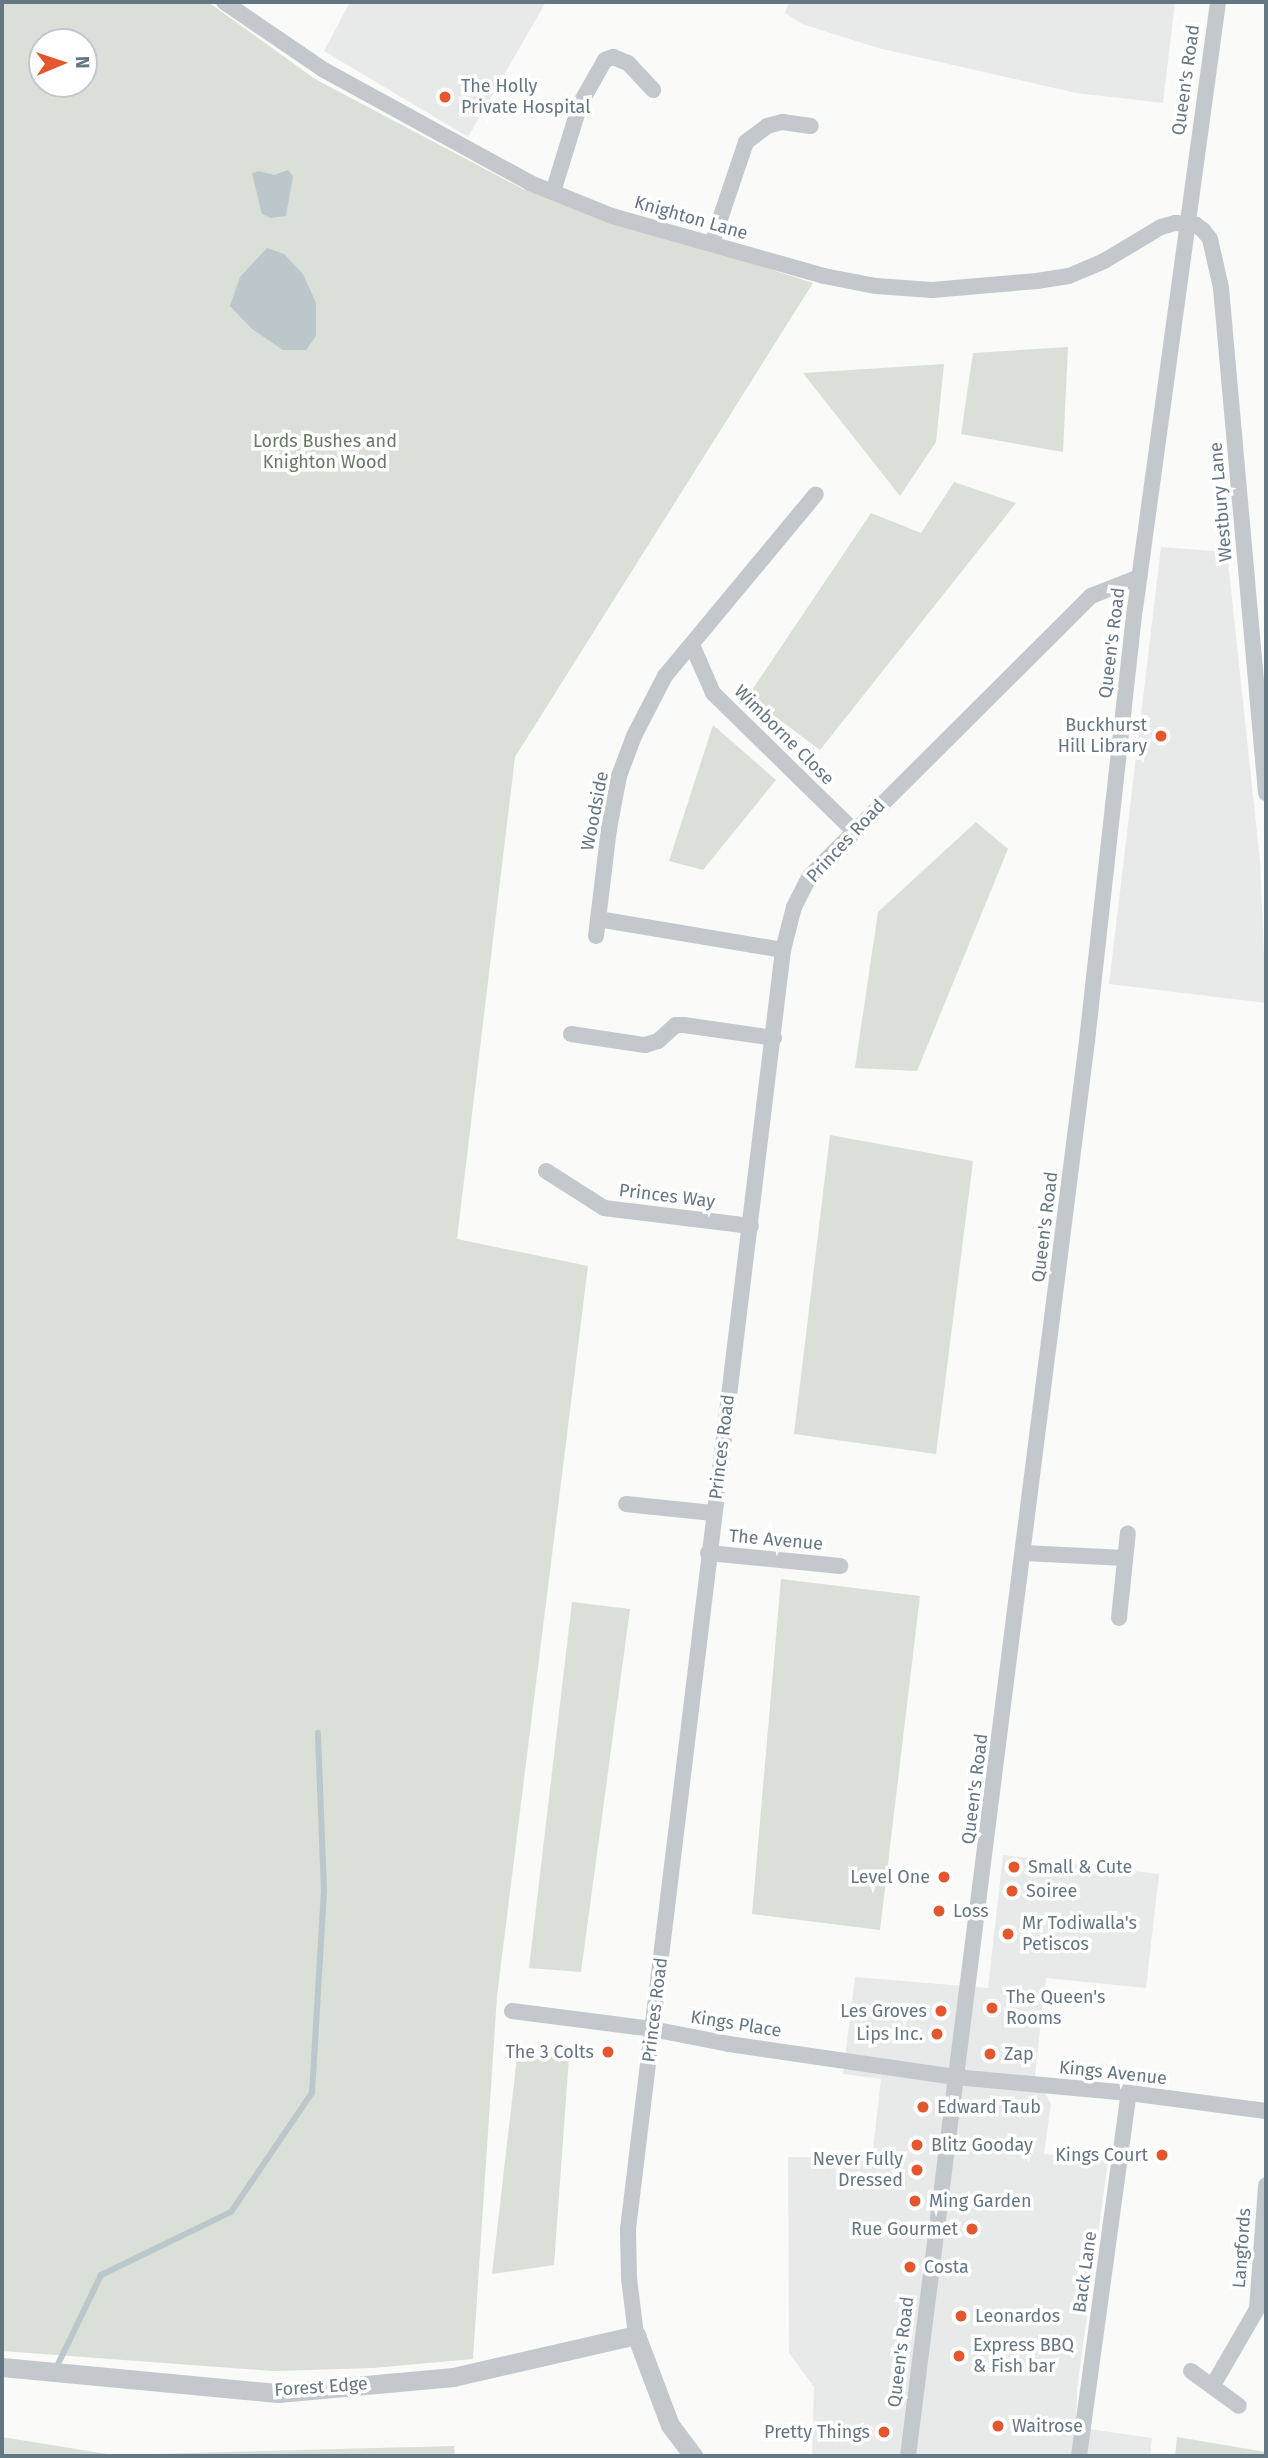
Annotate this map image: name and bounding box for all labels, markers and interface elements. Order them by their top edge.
street label: Queen's Road [1168,23,1204,137]
north arrow [28,28,98,98]
text: N [71,56,94,69]
place label: The Holly Private Hospital [461,76,590,119]
marker: The Holly Private Hospital [435,87,455,107]
street label: Knighton Lane [632,191,750,245]
park label: Lords Bushes and Knighton Wood [253,431,397,474]
street label: Westbury Lane [1205,441,1237,563]
street label: Queen's Road [1094,586,1130,700]
street label: Wimborne Close [730,681,838,789]
place label: Buckhurst Hill Library [1058,715,1147,758]
marker: Buckhurst Hill Library [1153,728,1169,744]
street label: Woodside [577,769,613,853]
street label: Princes Road [802,795,890,887]
street label: Queen's Road [1027,1170,1063,1284]
street label: Princes Way [618,1179,716,1213]
street label: Princes Road [705,1393,739,1501]
street label: The Avenue [728,1525,824,1555]
street label: Queen's Road [957,1732,993,1846]
place label: Small & Cute [1028,1856,1132,1878]
marker: Small & Cute [1006,1859,1022,1875]
place label: Level One [850,1866,930,1888]
marker: Level One [936,1869,952,1885]
place label: Soiree [1026,1880,1077,1902]
marker: Soiree [1004,1883,1020,1899]
place label: Loss [953,1900,989,1922]
marker: Loss [931,1903,947,1919]
place label: Mr Todiwalla's Petiscos [1022,1913,1137,1955]
marker: Mr Todiwalla's Petiscos [1000,1926,1016,1942]
street label: Princes Road [638,1956,672,2064]
place label: The Queen's Rooms [1006,1987,1106,2030]
place label: Les Groves [840,2000,927,2022]
marker: The Queen's Rooms [984,2000,1000,2016]
marker: Les Groves [933,2003,949,2019]
street label: Kings Place [689,2006,783,2042]
place label: Lips Inc. [856,2023,923,2045]
marker: Lips Inc. [929,2026,945,2042]
place label: The 3 Colts [505,2041,594,2063]
place label: Zap [1004,2043,1034,2065]
marker: The 3 Colts [600,2044,616,2060]
marker: Zap [982,2046,998,2062]
street label: Kings Avenue [1058,2057,1168,2089]
place label: Edward Taub [937,2096,1041,2118]
marker: Edward Taub [915,2099,931,2115]
place label: Blitz Gooday [931,2134,1033,2156]
marker: Blitz Gooday [909,2137,925,2153]
place label: Kings Court [1055,2144,1148,2166]
marker: Kings Court [1154,2147,1170,2163]
place label: Never Fully Dressed [813,2149,903,2192]
marker: Never Fully Dressed [909,2162,925,2178]
place label: Ming Garden [929,2190,1031,2212]
marker: Ming Garden [907,2193,923,2209]
street label: Langfords [1228,2207,1256,2289]
place label: Rue Gourmet [851,2218,958,2240]
marker: Rue Gourmet [964,2221,980,2237]
street label: Back Lane [1069,2230,1101,2314]
place label: Costa [924,2256,969,2278]
marker: Costa [902,2259,918,2275]
street label: Queen's Road [883,2295,919,2409]
place label: Leonardos [975,2305,1060,2327]
marker: Leonardos [953,2308,969,2324]
place label: Express BBQ & Fish bar [973,2335,1074,2378]
marker: Express BBQ & Fish bar [951,2348,967,2364]
street label: Forest Edge [274,2373,368,2401]
place label: Waitrose [1012,2415,1083,2437]
marker: Waitrose [990,2418,1006,2434]
place label: Pretty Things [764,2421,870,2443]
marker: Pretty Things [876,2424,892,2440]

